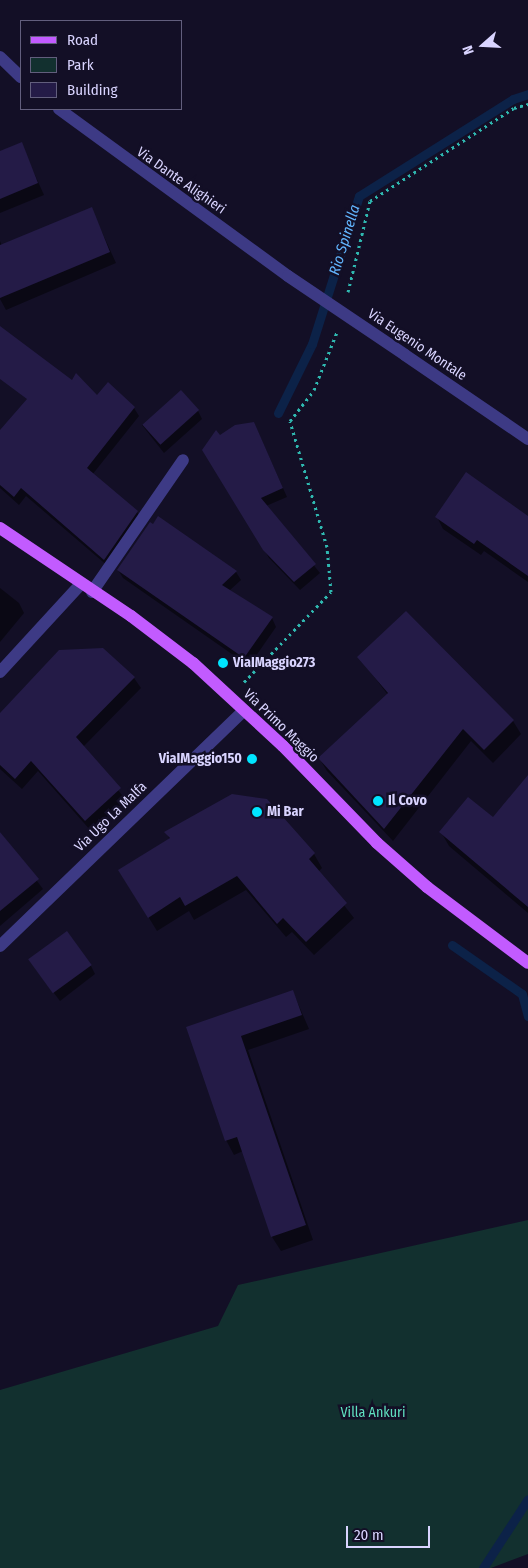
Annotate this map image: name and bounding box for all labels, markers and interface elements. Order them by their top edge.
legend [20,20,182,110]
north arrow [458,20,508,70]
text: Road [67,31,98,49]
text: N [459,43,478,57]
text: Park [67,56,94,74]
text: Building [67,81,118,99]
street label: Via Dante Alighieri [133,144,229,218]
water label: Rio Spinella [326,203,364,277]
street label: Via Eugenio Montale [364,306,470,384]
place label: ViaIMaggio273 [233,655,315,671]
marker: ViaIMaggio273 [217,657,229,669]
street label: Via Primo Maggio [240,686,322,766]
place label: ViaIMaggio150 [159,751,242,767]
marker: ViaIMaggio150 [246,753,258,765]
street label: Via Ugo La Malfa [72,778,150,856]
place label: Il Covo [388,793,427,809]
marker: Il Covo [372,795,384,807]
place label: Mi Bar [267,804,304,820]
marker: Mi Bar [251,806,263,818]
park label: Villa Ankuri [340,1405,406,1421]
scale bar [348,1516,432,1548]
text: 20 m [354,1526,384,1544]

